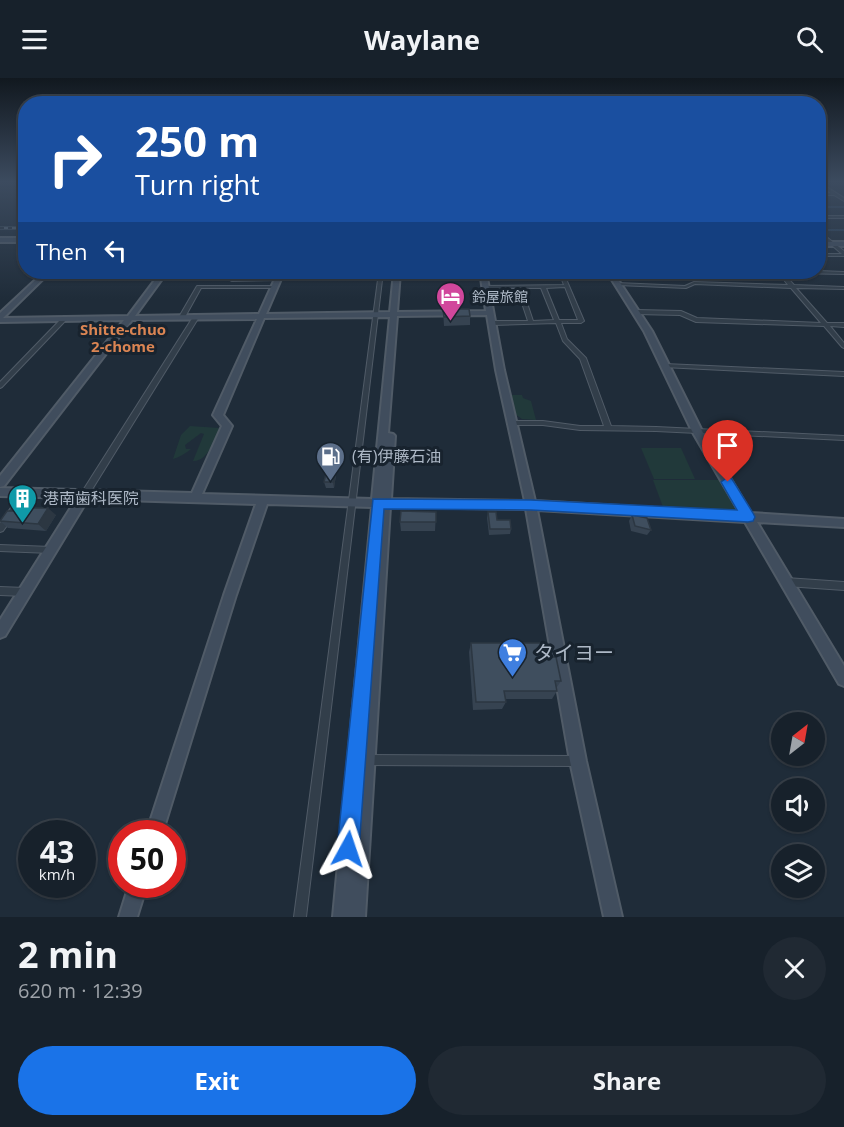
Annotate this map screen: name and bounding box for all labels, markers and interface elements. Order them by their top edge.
text: Waylane [364,21,480,58]
icon: menu [18,23,51,56]
icon: search [793,23,826,56]
text: 250 m [135,112,259,169]
icon: right [36,120,114,198]
text: Turn right [135,166,260,203]
icon: left [99,234,132,267]
text: Then [36,236,87,266]
hotel icon: 鈴屋旅館 [435,280,467,322]
place label: 鈴屋旅館 [472,287,528,306]
district label: Shitte-chuo 2-chome [80,319,166,356]
pin [702,420,753,482]
icon: arrive [711,429,744,462]
fuel station icon: (有)伊藤石油 [315,440,347,482]
place label: (有)伊藤石油 [352,445,441,467]
building icon: 港南歯科医院 [6,482,38,524]
place label: 港南歯科医院 [43,487,139,509]
supermarket icon: タイヨー [497,636,529,678]
place label: タイヨー [534,639,614,666]
north arrow [771,712,825,766]
map controls [771,712,825,898]
button: sound [771,778,825,832]
position arrow [316,817,380,881]
speed limit sign: 50 [108,820,186,898]
text: 43 [40,831,74,872]
button: layers [771,844,825,898]
text: km/h [39,864,75,884]
text: 2 min [18,930,118,979]
button: close [763,937,826,1000]
text: 620 m · 12:39 [18,977,143,1004]
button: Exit [18,1046,416,1115]
button: Share [428,1046,826,1115]

